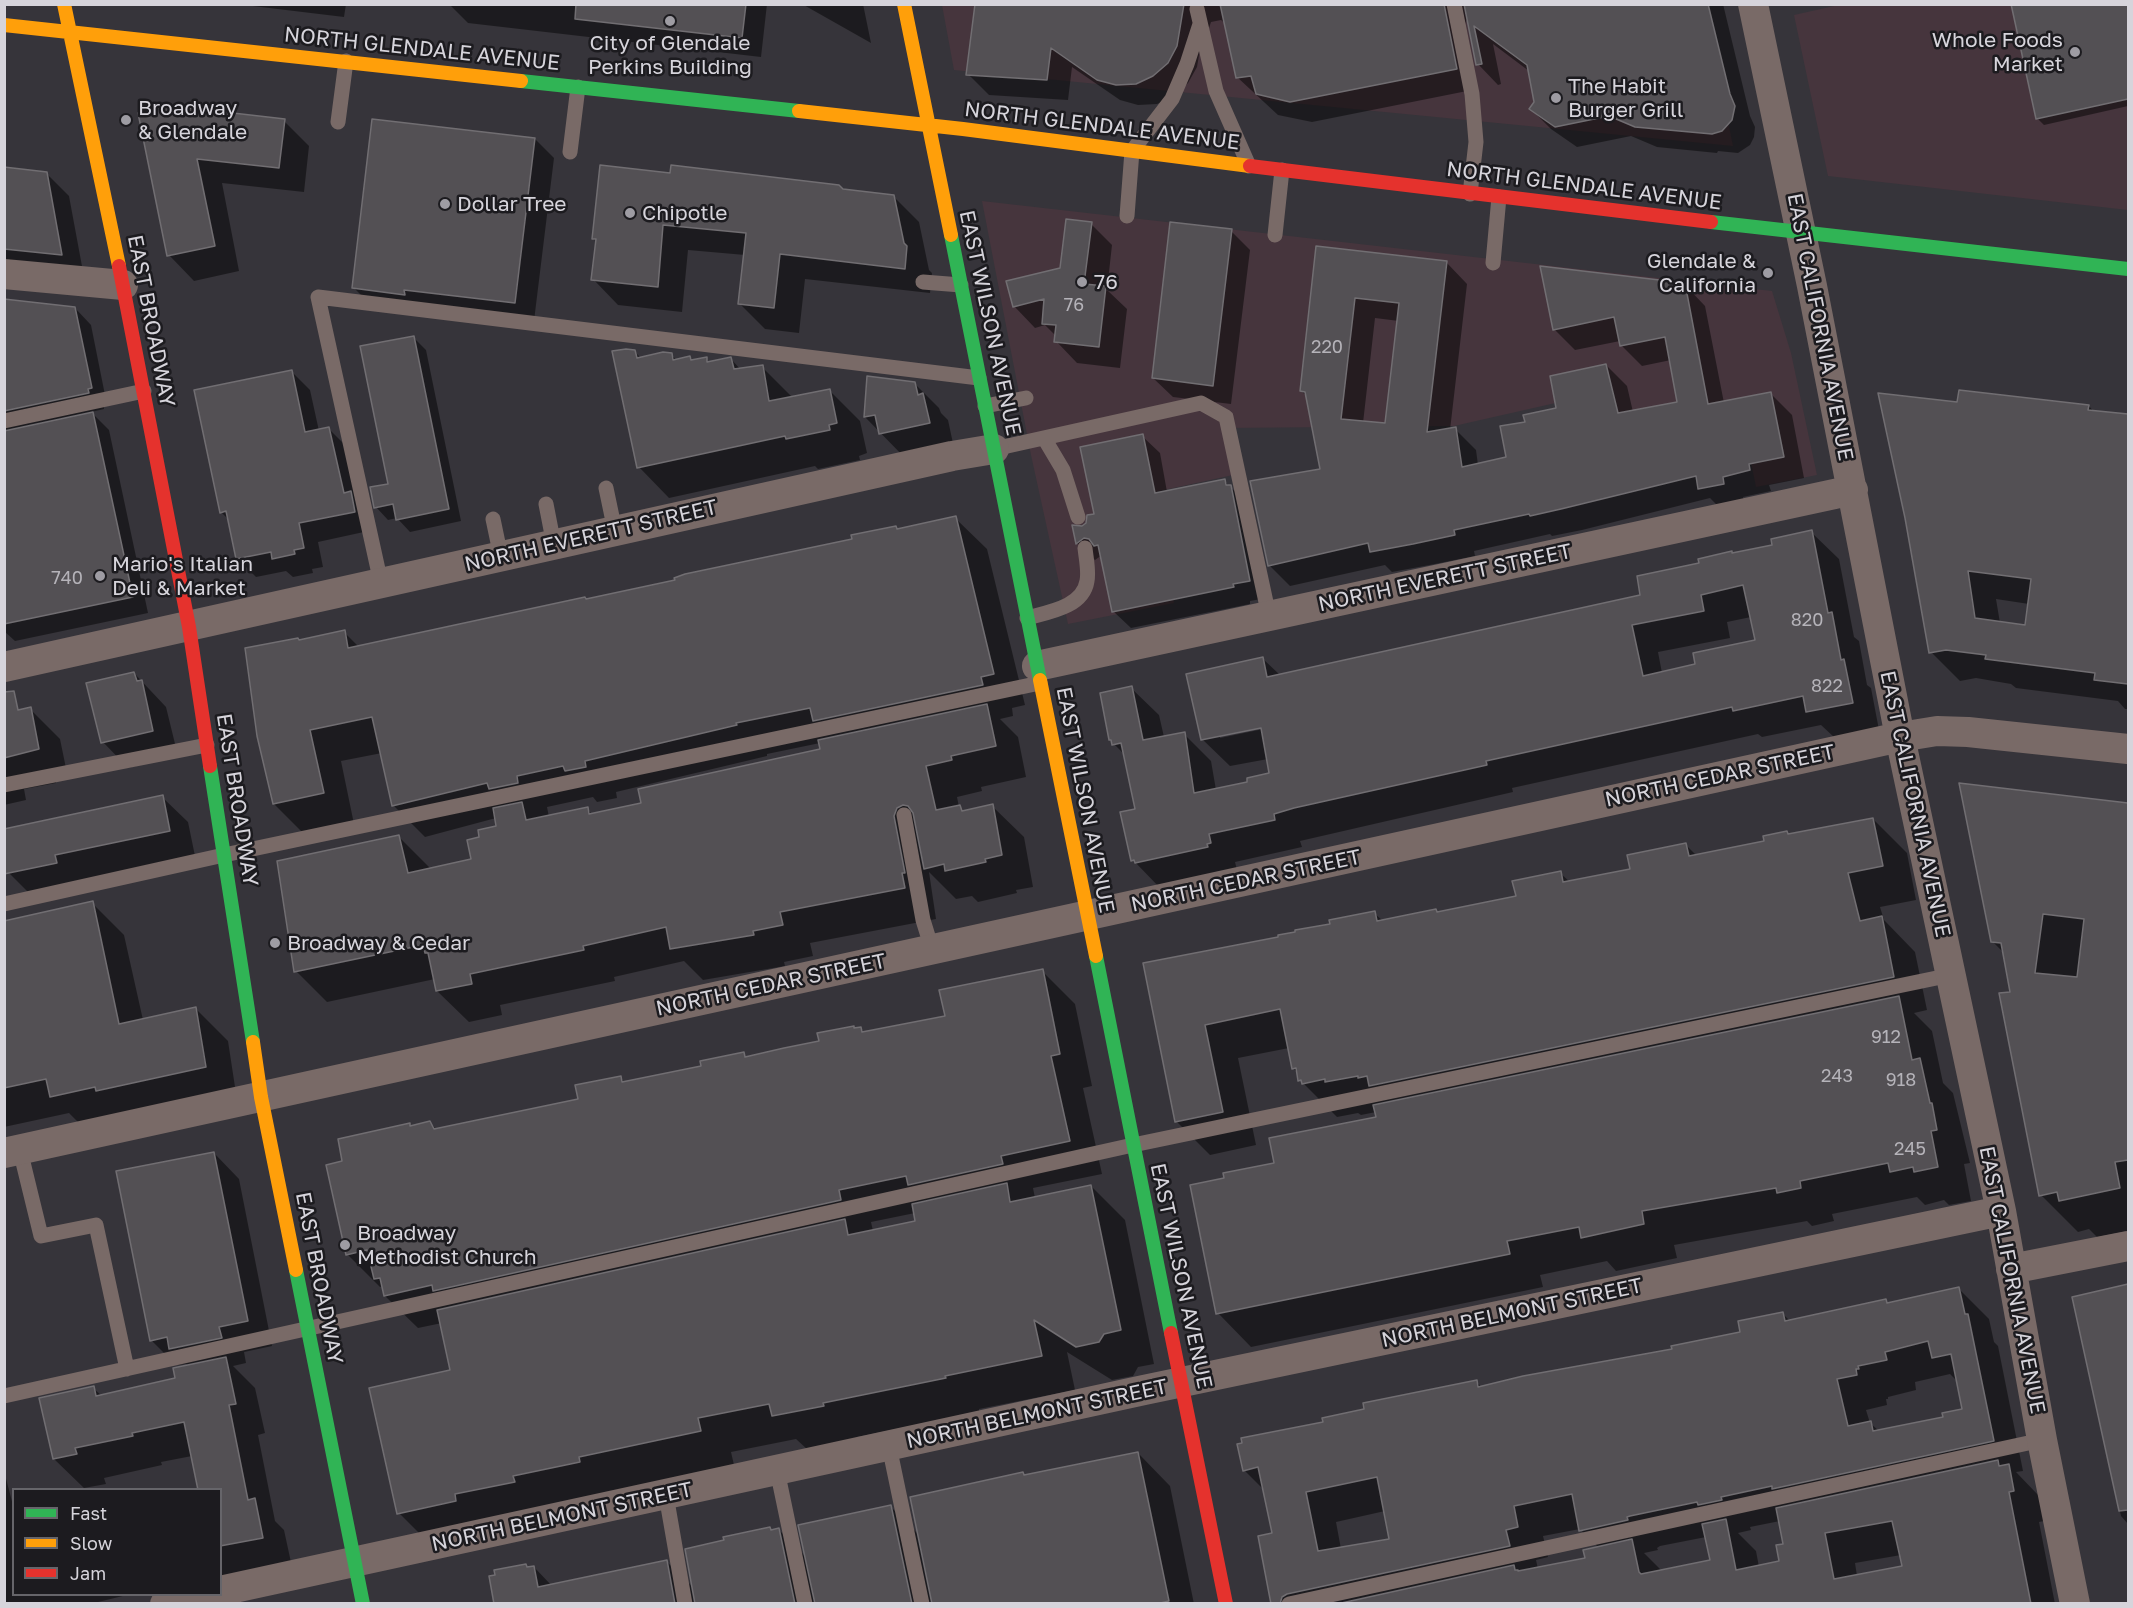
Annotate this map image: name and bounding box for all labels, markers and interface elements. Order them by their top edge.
marker: City of Glendale Perkins Building [663,14,677,28]
street label: NORTH GLENDALE AVENUE [283,22,561,76]
place label: Whole Foods Market [1932,27,2063,77]
place label: City of Glendale Perkins Building [588,30,752,80]
marker: Whole Foods Market [2068,45,2082,59]
place label: The Habit Burger Grill [1568,73,1683,123]
marker: The Habit Burger Grill [1549,91,1563,105]
place label: Broadway & Glendale [138,95,247,145]
street label: NORTH GLENDALE AVENUE [963,97,1241,155]
marker: Broadway & Glendale [119,113,133,127]
street label: NORTH GLENDALE AVENUE [1445,157,1723,215]
place label: Dollar Tree [457,191,567,217]
street label: EAST CALIFORNIA AVENUE [1782,191,1858,463]
marker: Dollar Tree [438,197,452,211]
place label: Chipotle [642,200,727,226]
marker: Chipotle [623,206,637,220]
street label: EAST WILSON AVENUE [954,208,1026,438]
street label: EAST BROADWAY [122,233,180,409]
place label: Glendale & California [1647,248,1756,298]
marker: Glendale & California [1761,266,1775,280]
place label: 76 [1094,269,1118,295]
marker: 76 [1075,275,1089,289]
house number: 76 [1064,294,1084,316]
house number: 220 [1311,336,1343,358]
street label: NORTH EVERETT STREET [462,495,720,577]
street label: NORTH EVERETT STREET [1316,539,1574,617]
place label: Mario's Italian Deli & Market [112,551,253,601]
house number: 740 [51,567,83,589]
marker: Mario's Italian Deli & Market [93,569,107,583]
house number: 820 [1791,609,1823,631]
street label: EAST CALIFORNIA AVENUE [1874,668,1956,940]
house number: 822 [1811,675,1843,697]
street label: EAST WILSON AVENUE [1051,685,1119,915]
street label: EAST BROADWAY [211,712,263,888]
street label: NORTH CEDAR STREET [1603,739,1837,813]
street label: NORTH CEDAR STREET [1129,844,1363,918]
place label: Broadway & Cedar [287,930,470,956]
marker: Broadway & Cedar [268,936,282,950]
street label: NORTH CEDAR STREET [654,948,888,1022]
house number: 912 [1871,1026,1901,1048]
house number: 243 [1821,1065,1853,1087]
house number: 918 [1886,1069,1916,1091]
house number: 245 [1894,1138,1926,1160]
street label: EAST CALIFORNIA AVENUE [1974,1144,2050,1416]
street label: EAST WILSON AVENUE [1145,1161,1217,1391]
street label: EAST BROADWAY [290,1190,348,1366]
place label: Broadway Methodist Church [357,1220,537,1270]
marker: Broadway Methodist Church [338,1238,352,1252]
street label: NORTH BELMONT STREET [1379,1273,1645,1353]
street label: NORTH BELMONT STREET [904,1374,1170,1454]
street label: NORTH BELMONT STREET [429,1477,695,1557]
legend [12,1488,222,1596]
text: Fast [70,1502,107,1524]
text: Slow [70,1532,112,1554]
text: Jam [70,1562,106,1584]

